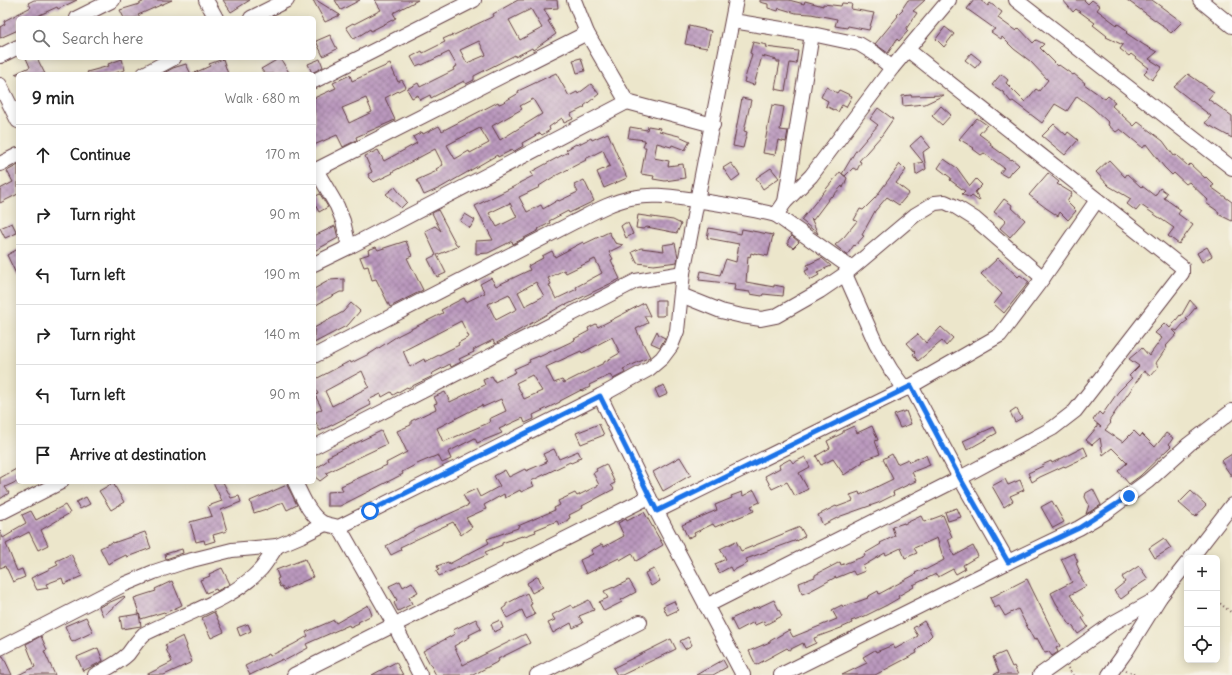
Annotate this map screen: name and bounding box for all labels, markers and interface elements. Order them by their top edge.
search box [16,16,316,60]
icon: search [30,27,52,49]
text: Search here [62,29,143,48]
text: 9 min [32,87,74,109]
text: Walk · 680 m [225,90,300,107]
icon: ahead [32,144,54,166]
text: Continue [70,145,131,164]
text: 170 m [265,146,300,163]
icon: right [32,204,54,226]
text: Turn right [70,205,135,224]
text: 90 m [269,206,300,223]
icon: left [32,264,54,286]
text: Turn left [70,265,125,284]
text: 190 m [264,266,300,283]
icon: right [32,324,54,346]
text: Turn right [70,325,135,344]
text: 140 m [264,326,300,343]
icon: left [32,384,54,406]
text: Turn left [70,385,125,404]
text: 90 m [269,386,300,403]
icon: arrive [32,444,54,466]
text: Arrive at destination [70,445,206,464]
route end [1120,487,1138,505]
route start [361,502,379,520]
map controls [1184,555,1220,663]
button: + [1184,555,1220,591]
button: − [1184,591,1220,627]
button: locate [1184,627,1220,663]

